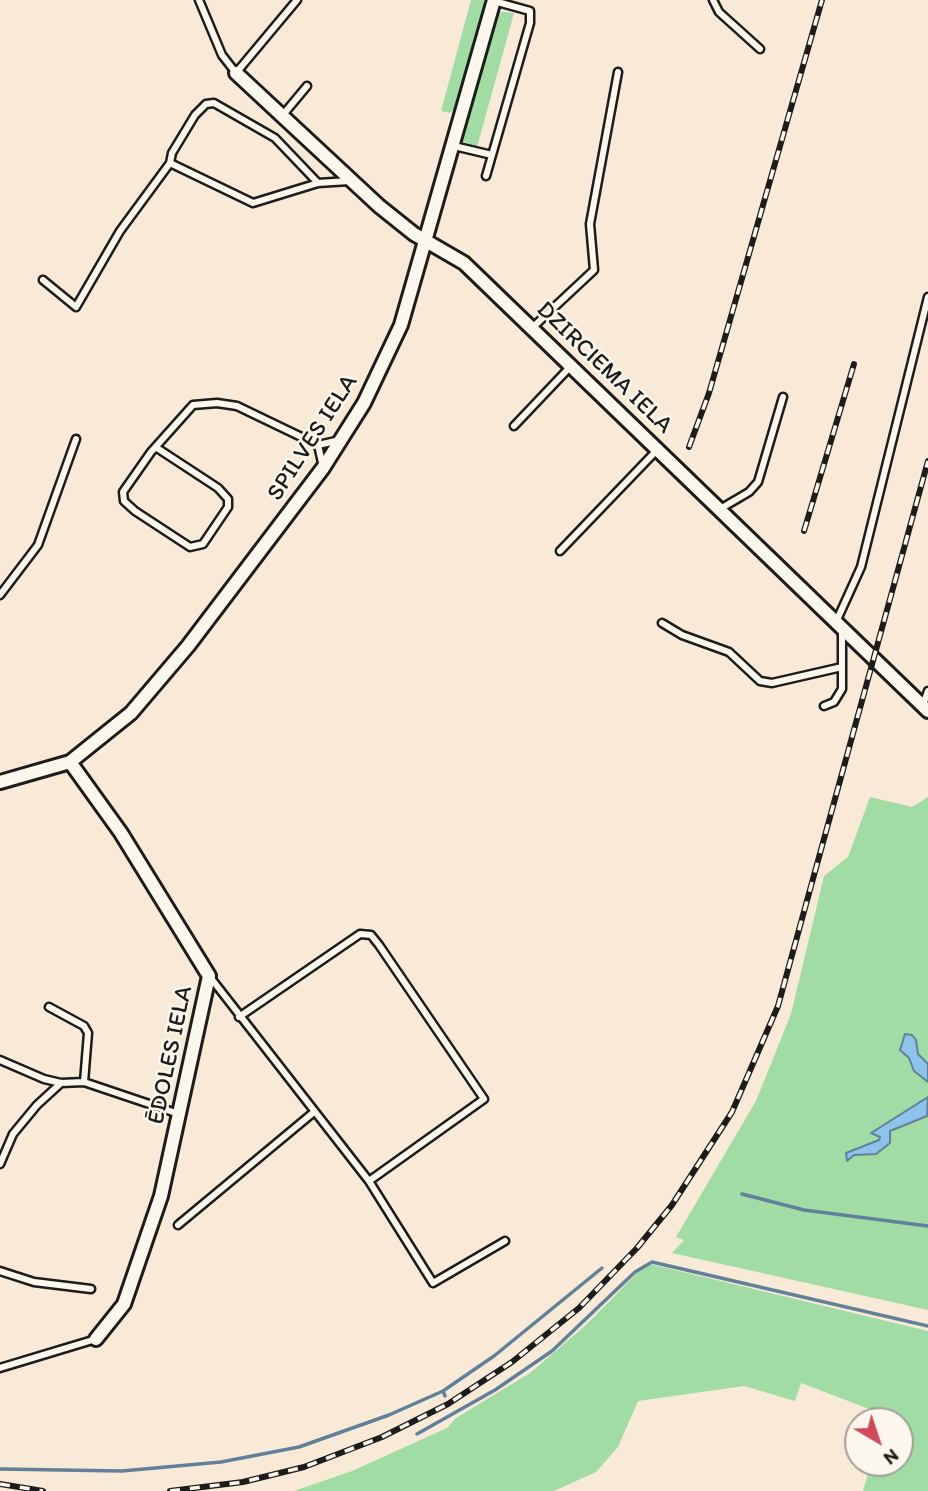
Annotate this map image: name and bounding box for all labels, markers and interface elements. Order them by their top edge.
street label: DZIRCIEMA IELA [530,296,678,440]
street label: SPILVES IELA [262,370,364,506]
street label: ĒDOLES IELA [142,983,200,1127]
north arrow [844,1407,914,1477]
text: N [879,1444,903,1470]

